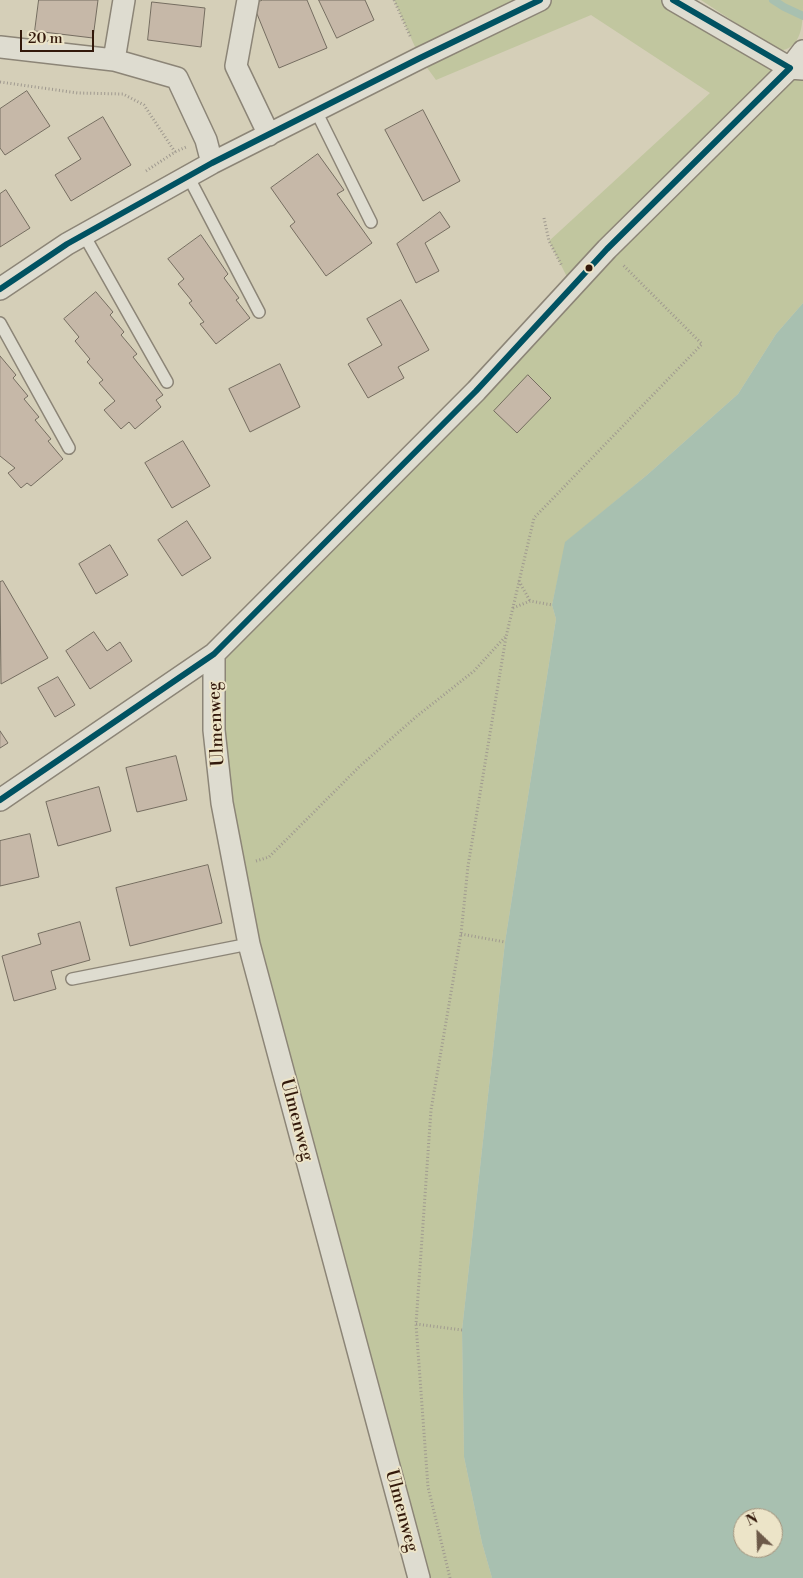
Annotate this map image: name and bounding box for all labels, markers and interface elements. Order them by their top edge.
scale bar [22,20,96,52]
text: 20 m [28,29,63,48]
unlabelled marker [584,263,594,273]
street label: Ulmenweg [204,681,230,767]
street label: Ulmenweg [275,1076,317,1164]
street label: Ulmenweg [380,1467,422,1555]
north arrow [733,1508,783,1558]
text: N [744,1510,761,1531]

